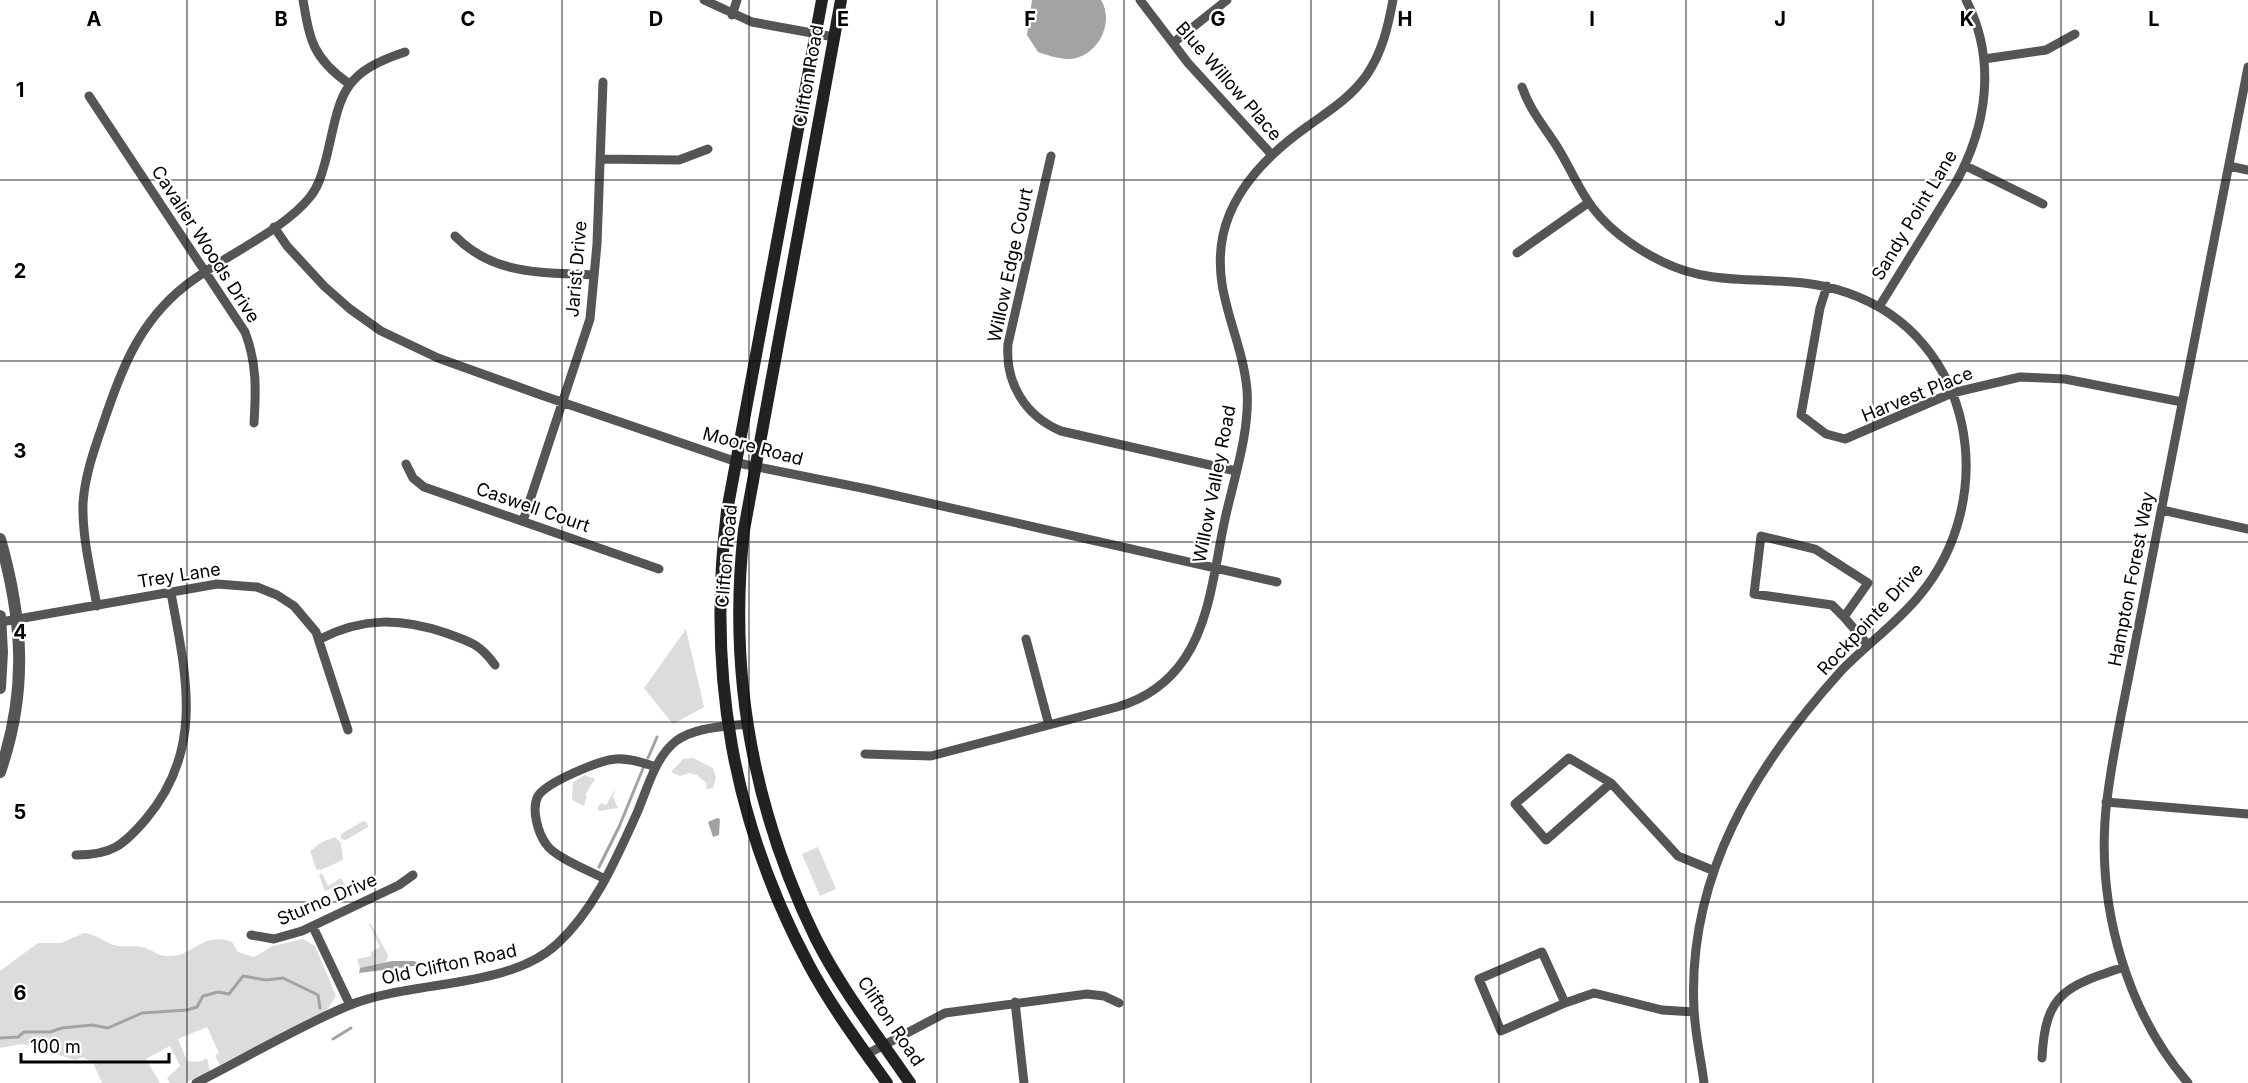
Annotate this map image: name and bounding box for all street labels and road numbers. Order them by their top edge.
street label: Blue Willow Place [1172,17,1286,145]
street label: Clifton Road [789,23,827,129]
street label: Sandy Point Lane [1867,146,1961,284]
street label: Cavalier Woods Drive [147,162,265,326]
street label: Willow Edge Court [983,186,1037,344]
street label: Jarist Drive [561,220,591,318]
street label: Harvest Place [1858,362,1976,426]
street label: Willow Valley Road [1188,403,1240,565]
street label: Moore Road [700,422,806,470]
street label: Caswell Court [473,478,593,536]
street label: Hampton Forest Way [2104,490,2158,668]
street label: Clifton Road [711,504,741,608]
street label: Trey Lane [136,558,222,592]
street label: Rockpointe Drive [1813,559,1927,679]
street label: Sturno Drive [274,869,380,929]
street label: Old Clifton Road [379,939,519,989]
street label: Clifton Road [853,972,929,1070]

